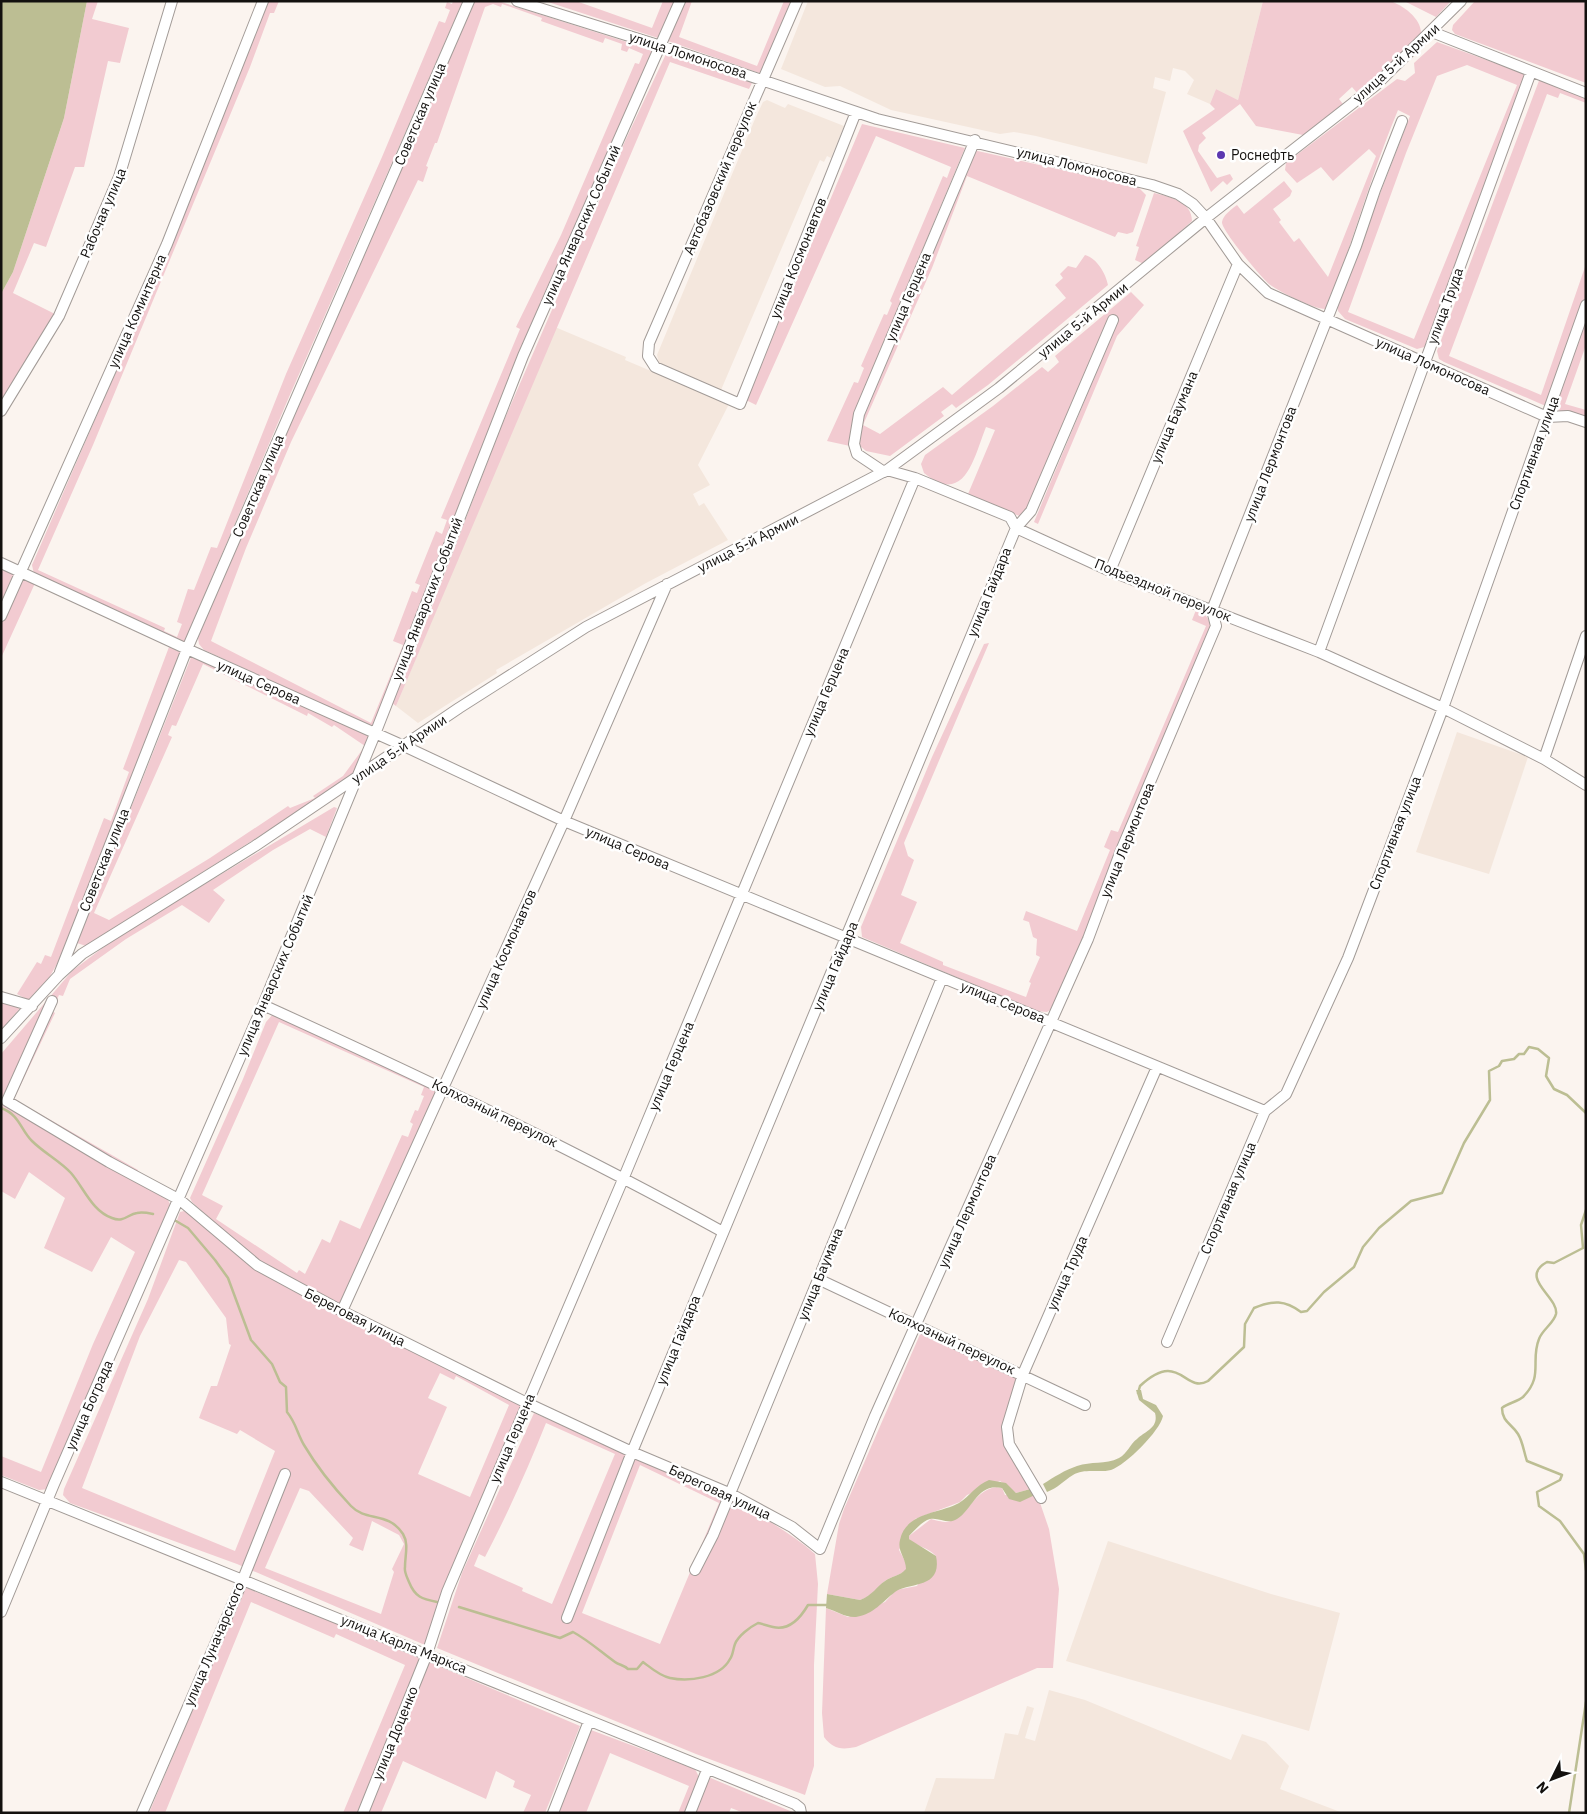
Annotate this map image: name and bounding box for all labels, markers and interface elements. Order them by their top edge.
street label: улица 5-й Армии [1349,19,1443,107]
street label: улица Ломоносова [627,27,750,83]
street label: Советская улица [390,59,450,168]
street label: Автобазовский переулок [679,98,761,258]
street label: улица Январских Событий [537,142,625,308]
street label: улица Ломоносова [1015,142,1139,190]
place label: Роснефть [1231,146,1294,164]
marker: Роснефть [1215,149,1227,161]
street label: Рабочая улица [76,165,130,261]
street label: улица Космонавтов [766,195,830,321]
street label: улица Герцена [881,249,935,344]
street label: улица Коминтерна [104,251,170,371]
street label: улица Труда [1423,265,1467,347]
street label: улица 5-й Армии [1034,278,1132,362]
street label: улица Ломоносова [1373,333,1493,399]
street label: улица Баумана [1147,368,1202,466]
street label: Спортивная улица [1505,393,1563,513]
street label: улица Лермонтова [1240,403,1301,525]
street label: Советская улица [228,431,288,540]
street label: улица 5-й Армии [694,510,802,576]
street label: улица Январских Событий [387,515,467,683]
street label: улица Гайдара [963,544,1015,639]
street label: Подъездной переулок [1092,554,1234,626]
street label: улица Герцена [799,644,853,739]
street label: улица Серова [214,656,304,709]
street label: улица 5-й Армии [348,711,450,787]
street label: Спортивная улица [1365,773,1425,892]
street label: улица Лермонтова [1096,779,1159,900]
street label: Советская улица [75,805,133,914]
street label: улица Серова [583,822,673,874]
street label: улица Космонавтов [472,886,540,1012]
street label: улица Январских Событий [233,892,317,1058]
street label: улица Гайдара [808,918,862,1013]
street label: улица Серова [958,977,1048,1027]
street label: улица Герцена [644,1018,698,1113]
street label: Колхозный переулок [429,1075,561,1151]
street label: Спортивная улица [1196,1139,1260,1257]
street label: улица Лермонтова [934,1151,1000,1271]
street label: улица Баумана [793,1225,847,1323]
street label: улица Труда [1042,1232,1092,1313]
street label: Береговая улица [302,1284,409,1350]
street label: улица Гайдара [652,1292,704,1387]
street label: Колхозный переулок [886,1304,1019,1378]
street label: улица Бограда [61,1357,117,1453]
street label: улица Герцена [485,1390,539,1485]
street label: Береговая улица [666,1460,775,1524]
street label: улица Луначарского [180,1579,248,1709]
street label: улица Карла Маркса [338,1610,470,1678]
street label: улица Доценко [368,1683,422,1783]
north arrow [1527,1754,1577,1804]
text: N [1532,1778,1552,1797]

